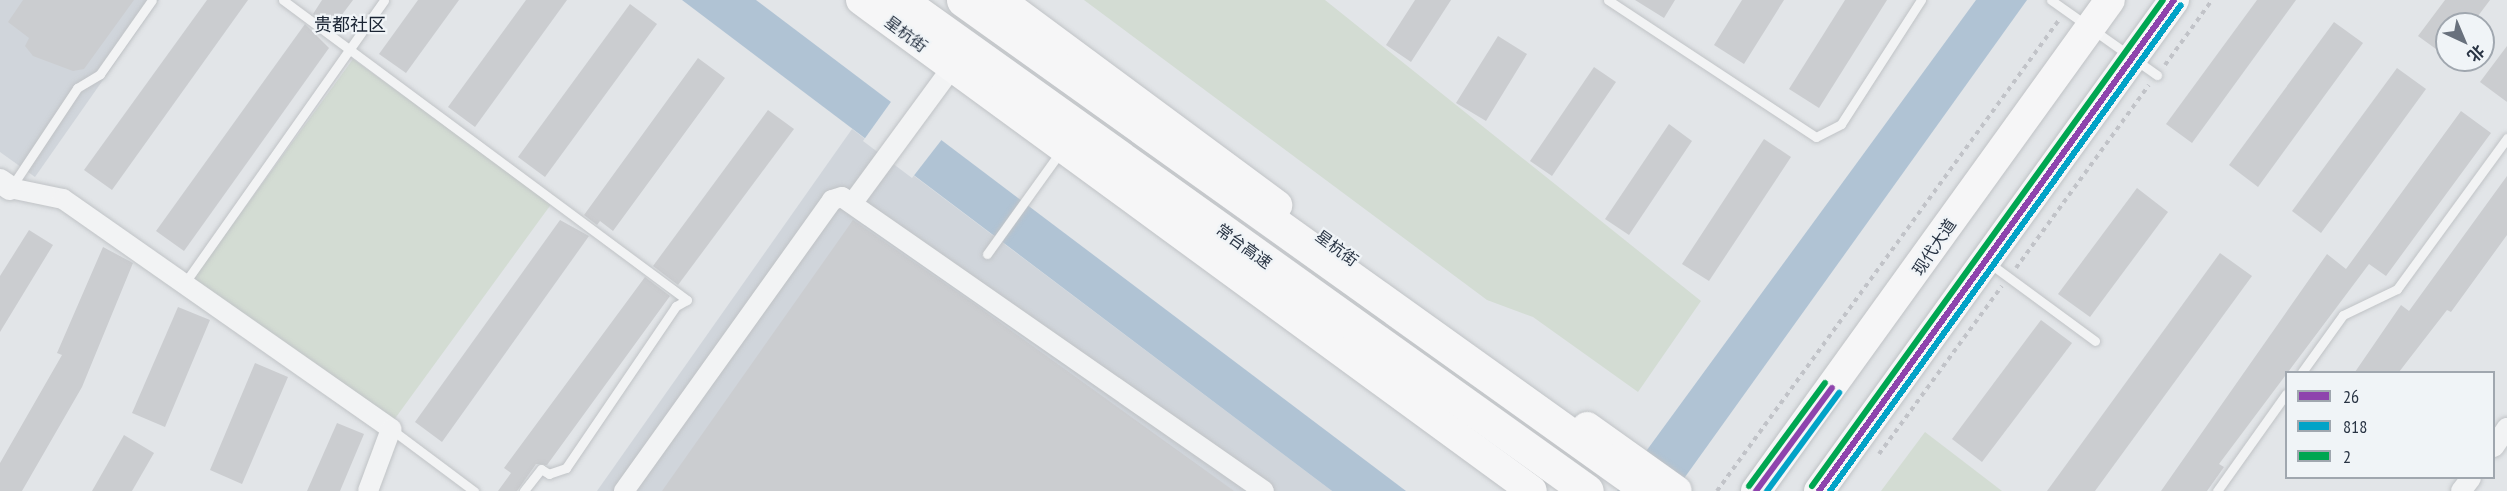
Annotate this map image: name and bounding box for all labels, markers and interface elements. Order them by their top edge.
street label: 星杭街 [881,12,931,56]
north arrow [2435,12,2495,72]
district label: 贵都社区 [314,14,386,36]
text: 北 [2463,41,2489,66]
street label: 现代大道 [1908,215,1960,279]
street label: 常台高速 [1212,219,1276,273]
street label: 星杭街 [1312,226,1362,270]
legend [2285,371,2495,479]
text: 26 [2343,385,2359,408]
text: 818 [2343,415,2367,438]
text: 2 [2343,445,2351,468]

